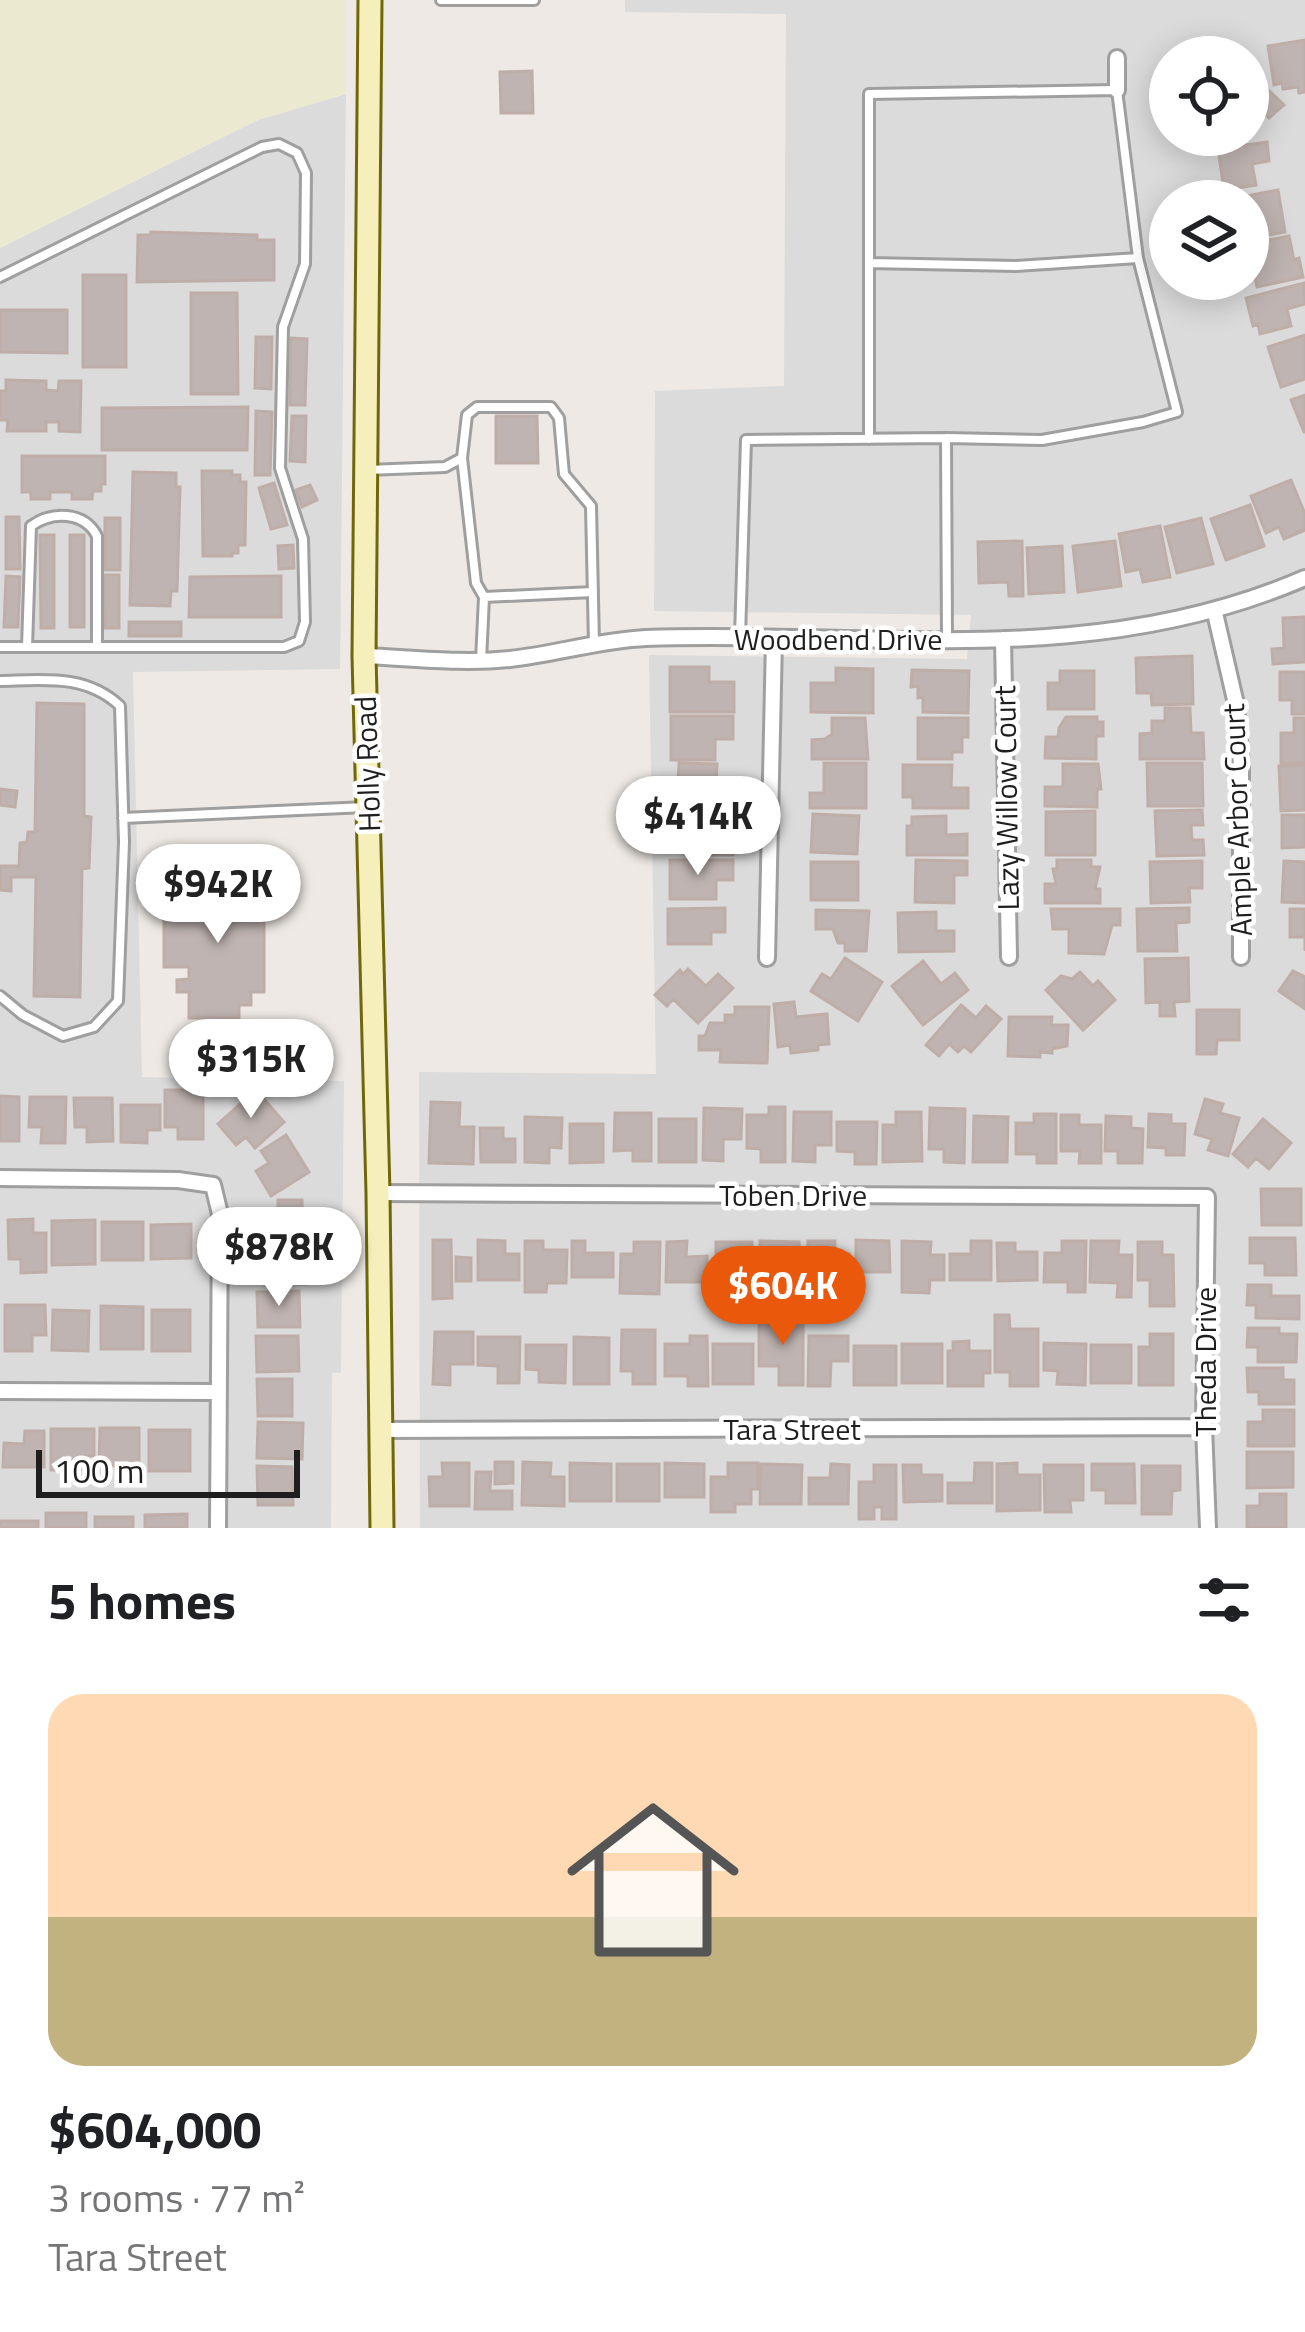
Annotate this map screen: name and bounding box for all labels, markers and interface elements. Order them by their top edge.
map controls [1149,36,1269,300]
button: locate [1149,36,1269,156]
button: layers [1149,180,1269,300]
street label: Woodbend Drive [734,616,942,662]
street label: Lazy Willow Court [981,685,1031,911]
street label: Holly Road [342,695,392,833]
street label: Ample Arbor Court [1210,702,1264,937]
pin: $414K [614,776,782,878]
text: $414K [643,785,753,844]
pin: $942K [134,844,302,946]
text: $942K [163,853,273,912]
pin: $315K [167,1019,335,1121]
text: $315K [196,1028,306,1087]
street label: Toben Drive [719,1172,867,1218]
pin: $878K [195,1207,363,1309]
text: $878K [224,1216,334,1275]
pin: $604K [699,1246,867,1348]
text: $604K [728,1255,838,1314]
street label: Theda Drive [1182,1287,1228,1437]
street label: Tara Street [723,1406,861,1452]
scale bar [36,1444,300,1497]
text: 100 m [54,1446,144,1496]
text: 5 homes [48,1561,236,1639]
icon: filters [1191,1567,1257,1633]
icon: home [545,1772,761,1988]
text: $604,000 [48,2090,261,2168]
text: 3 rooms · 77 m² [48,2168,305,2227]
text: Tara Street [48,2227,227,2286]

